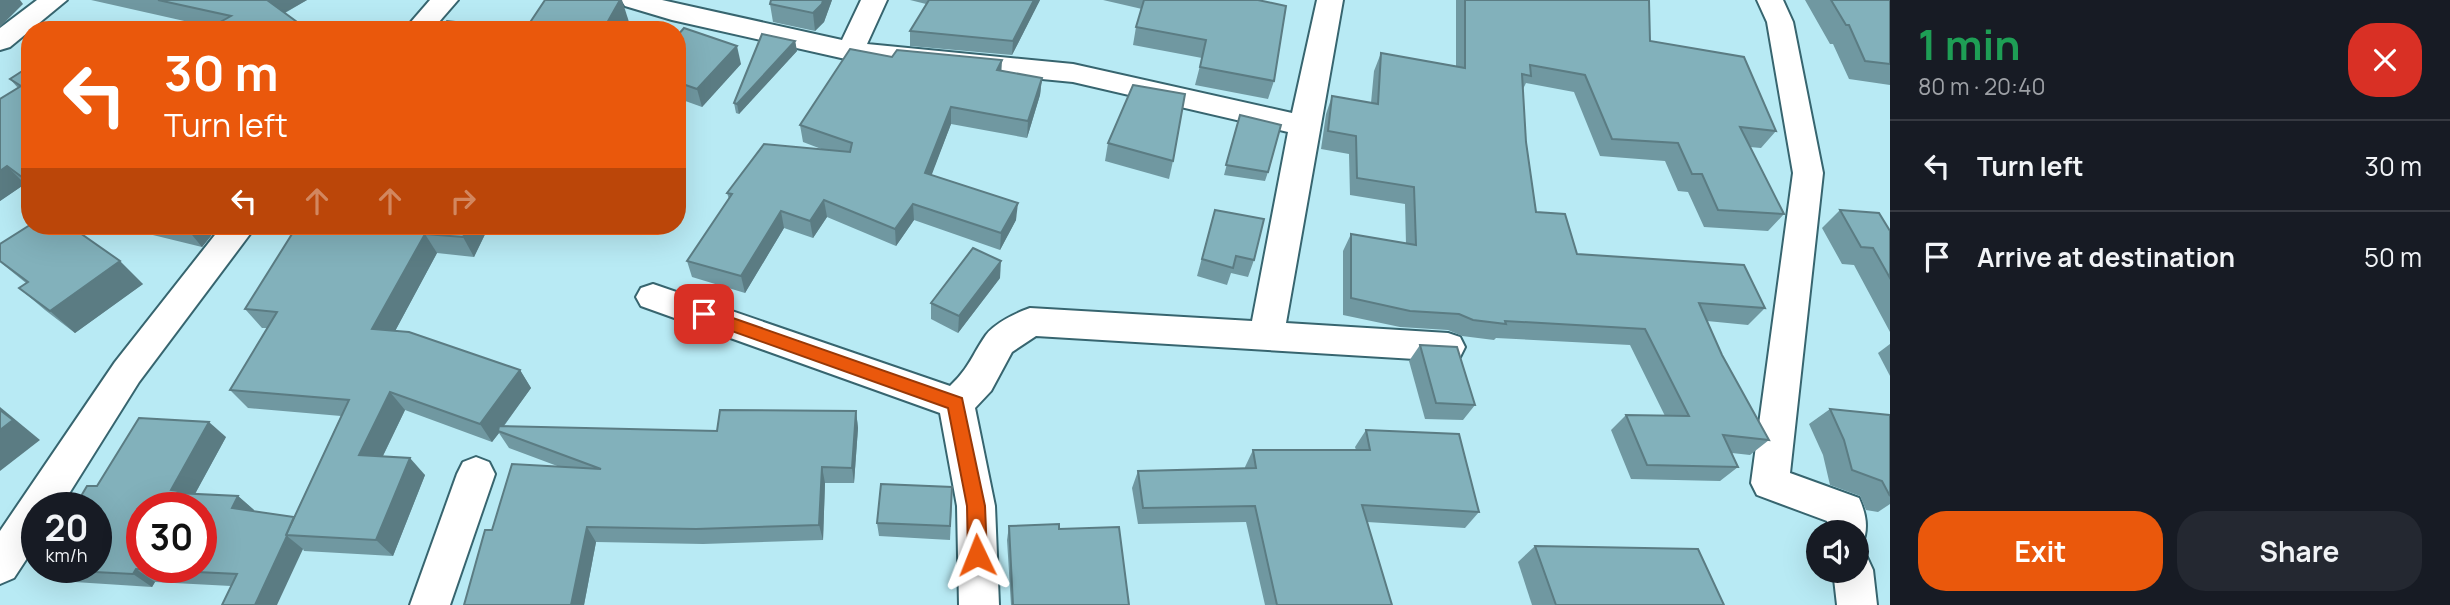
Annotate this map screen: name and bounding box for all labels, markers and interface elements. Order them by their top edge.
text: 1 min [1918,15,2021,73]
button: close [2348,23,2422,97]
text: 30 m [164,39,279,106]
icon: left [49,49,140,140]
text: 80 m · 20:40 [1918,70,2046,102]
text: Turn left [164,103,288,147]
icon: left [1918,147,1956,185]
text: Turn left [1977,148,2084,184]
text: 30 m [2365,148,2422,184]
icon: left [225,182,263,220]
icon: ahead [298,182,336,220]
icon: ahead [371,182,409,220]
icon: right [444,182,482,220]
icon: arrive [1918,238,1956,276]
text: Arrive at destination [1977,239,2235,275]
text: 50 m [2364,239,2422,275]
pin [674,284,734,344]
icon: arrive [685,295,723,333]
speed limit sign: 30 [126,492,217,583]
text: 20 [45,504,88,552]
button: Exit [1918,511,2163,591]
button: Share [2177,511,2422,591]
position arrow [940,518,1014,592]
map controls [1806,520,1869,583]
button: sound [1806,520,1869,583]
text: km/h [46,543,87,567]

